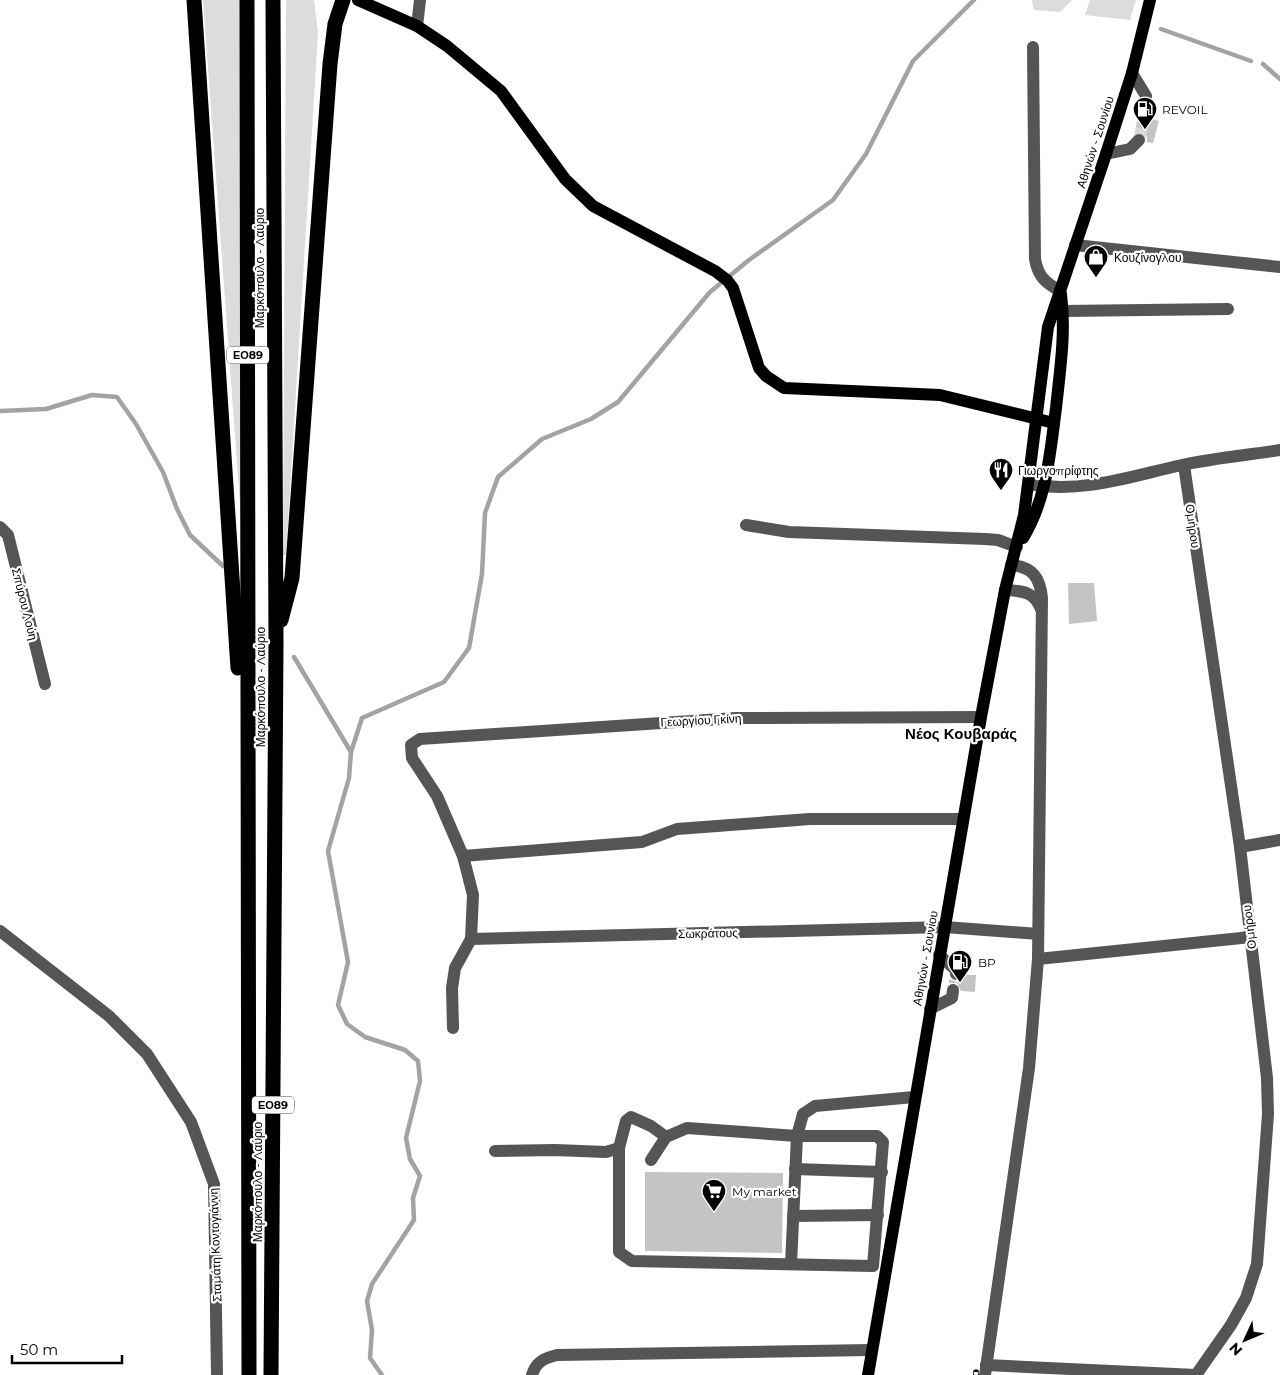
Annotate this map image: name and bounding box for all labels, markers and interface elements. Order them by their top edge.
street label: Αθηνών - Σουνίου [1073,94,1117,190]
fuel station icon: REVOIL [1132,96,1158,130]
place label: REVOIL [1162,102,1207,117]
street label: Μαρκόπουλο - Λαύριο [252,208,267,328]
shop icon: Κουζίνογλου [1083,244,1109,278]
place label: Κουζίνογλου [1114,250,1181,265]
road number: ΕΟ89 [227,346,269,364]
restaurant icon: Γιωργοπρίφτης [988,457,1014,491]
place label: Γιωργοπρίφτης [1018,463,1099,478]
street label: Ομήρου [1182,503,1204,549]
street label: Σπύρου Λούη [9,566,41,642]
street label: Μαρκόπουλο - Λαύριο [253,627,268,747]
street label: Γεωργίου Γκίνη [660,710,742,730]
district label: Νέος Κουβαράς [905,724,1017,743]
street label: Ομήρου [1239,904,1259,950]
street label: Αθηνών - Σουνίου [909,909,941,1007]
street label: Σωκράτους [678,925,738,941]
fuel station icon: BP [947,949,973,983]
place label: BP [978,955,996,970]
road number: ΕΟ89 [252,1096,294,1114]
street label: Μαρκόπουλο - Λαύριο [250,1122,265,1242]
supermarket icon: My market [701,1178,727,1212]
place label: My market [732,1184,797,1199]
street label: Σταμάτη Κοντογιάννη [206,1188,224,1302]
north arrow [1220,1315,1270,1365]
scale bar [12,1332,122,1364]
text: N [1225,1339,1246,1359]
text: 50 m [20,1340,58,1359]

